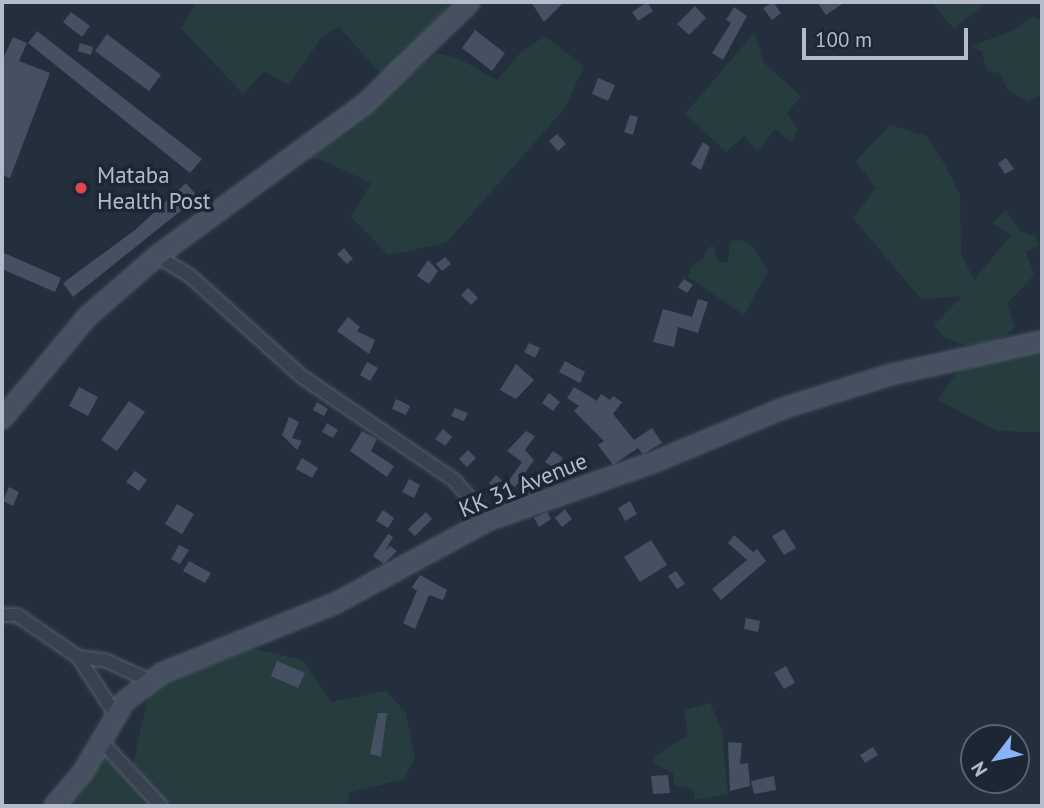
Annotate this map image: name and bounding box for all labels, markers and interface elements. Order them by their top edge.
scale bar [806,14,972,58]
text: 100 m [815,26,872,53]
place label: Mataba Health Post [97,161,211,215]
marker: Mataba Health Post [71,178,91,198]
street label: KK 31 Avenue [454,446,592,524]
north arrow [960,724,1030,794]
text: N [965,757,992,781]

